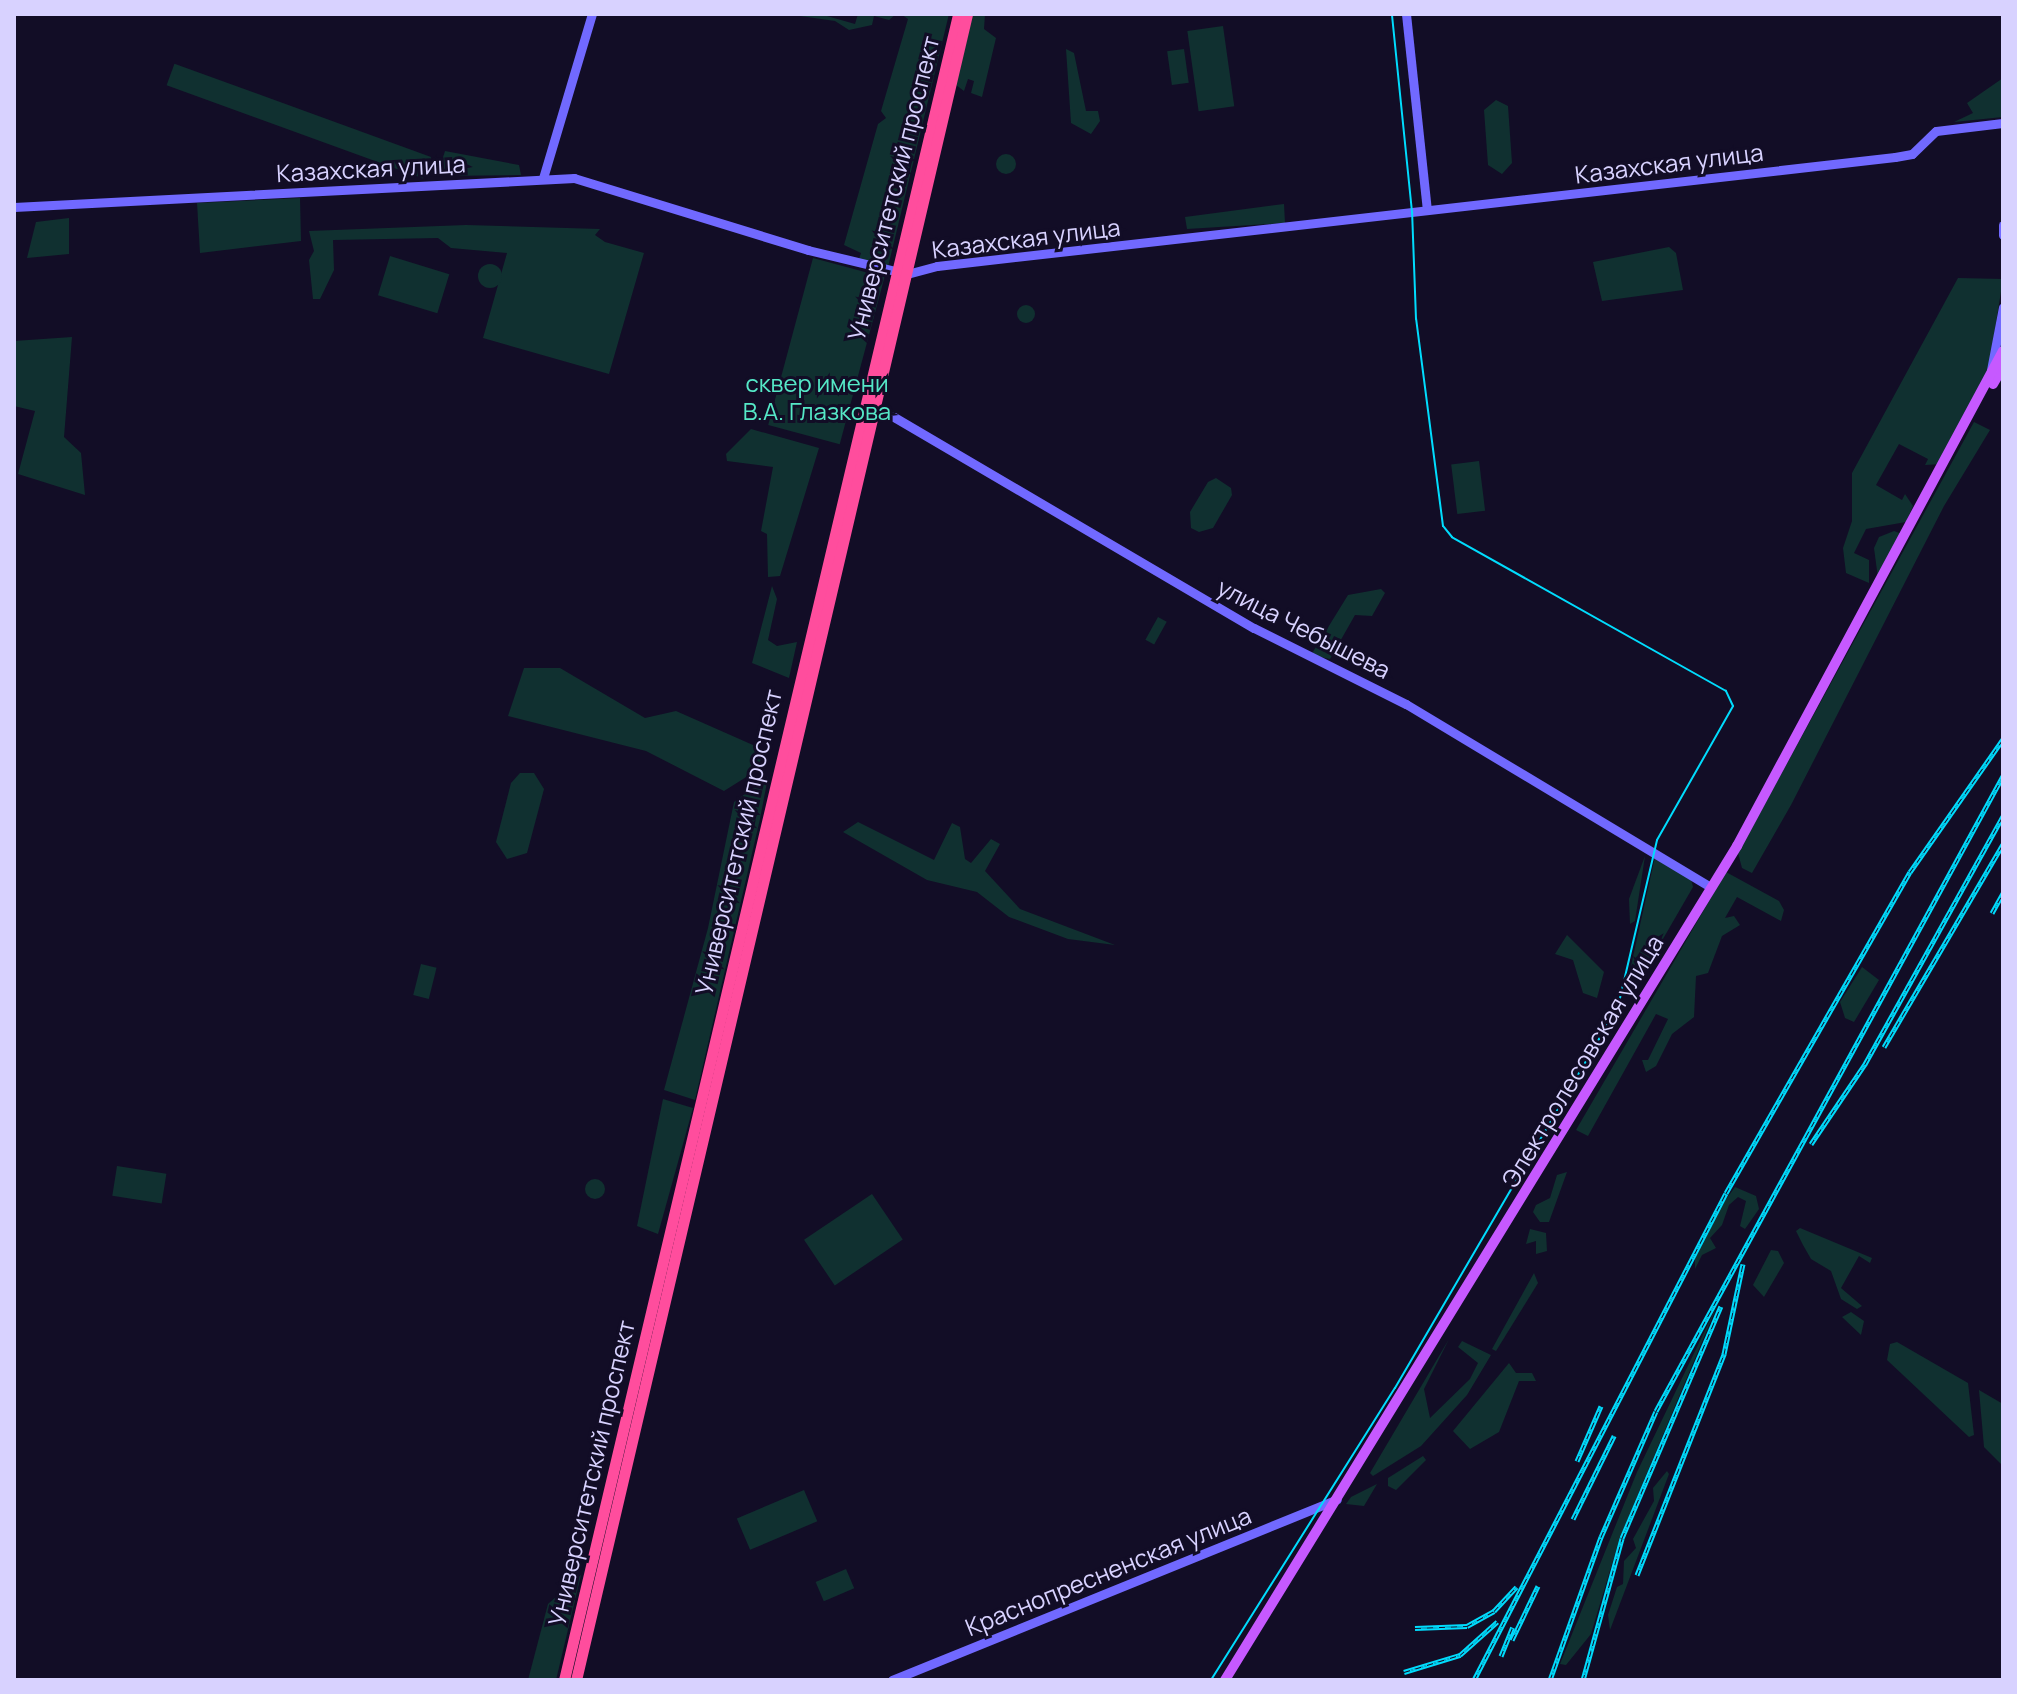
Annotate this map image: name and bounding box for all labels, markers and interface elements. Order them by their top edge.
street label: Университетский проспект [841,33,945,343]
street label: Казахская улица [1573,137,1765,189]
street label: Казахская улица [276,149,466,187]
street label: Казахская улица [930,212,1122,264]
park label: сквер имени В.А. Глазкова [743,369,891,425]
street label: улица Чебышева [1213,572,1395,684]
street label: Университетский проспект [689,686,787,998]
street label: Электролесовская улица [1495,930,1669,1192]
street label: Университетский проспект [542,1317,640,1629]
street label: Краснопресненская улица [961,1500,1255,1642]

